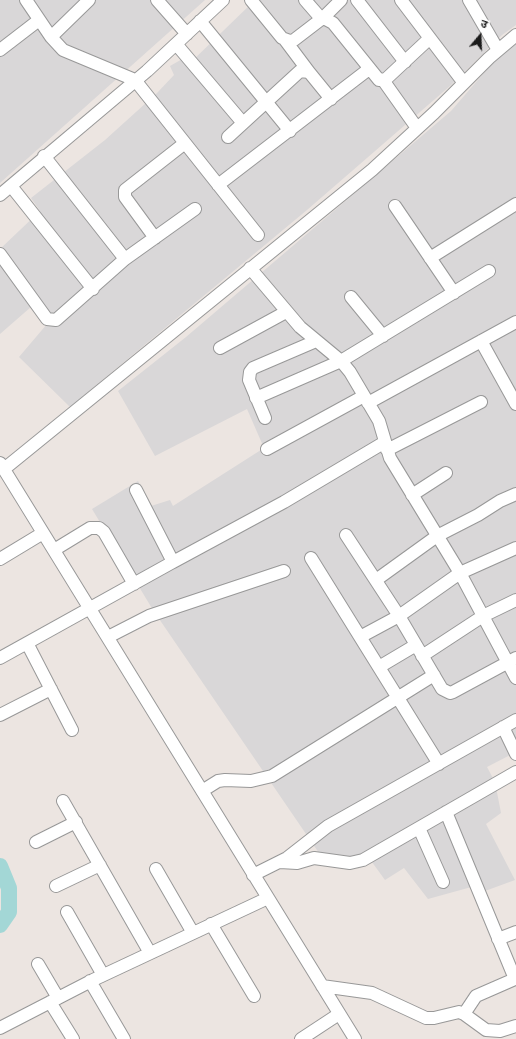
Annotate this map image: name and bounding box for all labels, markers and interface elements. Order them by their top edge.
north arrow [460,16,500,56]
text: उ [479,16,490,32]

